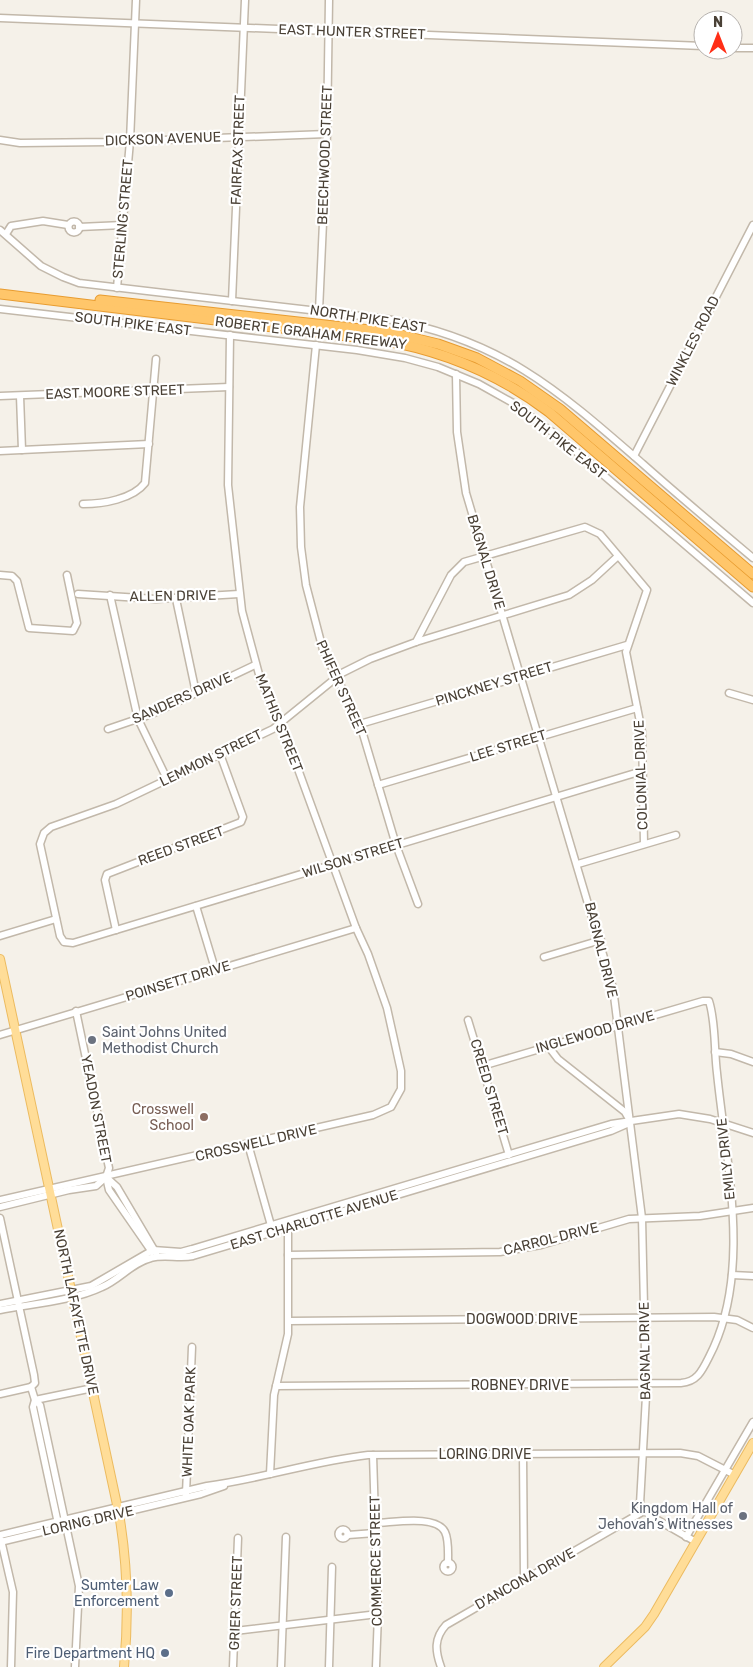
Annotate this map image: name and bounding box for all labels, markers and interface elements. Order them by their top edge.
north arrow [693,10,743,60]
text: N [713,14,723,31]
street label: EAST HUNTER STREET [278,21,426,43]
street label: BEECHWOOD STREET [314,85,336,225]
street label: FAIRFAX STREET [228,95,248,205]
street label: DICKSON AVENUE [105,128,221,150]
street label: STERLING STREET [109,159,137,279]
street label: WINKLES ROAD [663,293,723,389]
street label: NORTH PIKE EAST [309,301,427,337]
street label: SOUTH PIKE EAST [74,308,192,340]
street label: ROBERT E GRAHAM FREEWAY [214,313,408,353]
street label: EAST MOORE STREET [45,381,185,403]
street label: SOUTH PIKE EAST [507,397,609,483]
street label: BAGNAL DRIVE [463,512,509,612]
street label: ALLEN DRIVE [129,587,217,605]
street label: PHIFER STREET [312,637,370,739]
street label: PINCKNEY STREET [433,658,555,710]
street label: SANDERS DRIVE [129,668,235,728]
street label: MATHIS STREET [252,671,306,775]
street label: COLONIAL DRIVE [631,720,651,830]
street label: LEMMON STREET [157,726,265,790]
street label: LEE STREET [468,726,548,766]
street label: REED STREET [136,823,226,869]
street label: WILSON STREET [300,834,406,882]
street label: BAGNAL DRIVE [581,900,621,1000]
street label: POINSETT DRIVE [123,957,233,1005]
street label: INGLEWOOD DRIVE [534,1007,656,1057]
place label: Saint Johns United Methodist Church [102,1024,227,1057]
marker: Saint Johns United Methodist Church [86,1034,98,1046]
street label: CREED STREET [466,1037,512,1137]
street label: YEADON STREET [77,1053,115,1165]
place label: Crosswell School [132,1101,194,1134]
marker: Crosswell School [198,1111,210,1123]
street label: EMILY DRIVE [713,1117,739,1201]
street label: CROSSWELL DRIVE [194,1121,318,1165]
street label: EAST CHARLOTTE AVENUE [228,1186,400,1254]
street label: CARROL DRIVE [502,1219,600,1259]
street label: NORTH LAFAYETTE DRIVE [50,1228,102,1396]
street label: BAGNAL DRIVE [636,1302,654,1400]
street label: DOGWOOD DRIVE [466,1311,578,1328]
street label: WHITE OAK PARK [179,1366,199,1478]
street label: ROBNEY DRIVE [471,1377,569,1394]
street label: LORING DRIVE [438,1446,532,1463]
street label: COMMERCE STREET [366,1495,386,1627]
place label: Kingdom Hall of Jehovah’s Witnesses [598,1500,734,1533]
street label: LORING DRIVE [41,1502,135,1540]
marker: Kingdom Hall of Jehovah’s Witnesses [737,1510,749,1522]
street label: D'ANCONA DRIVE [472,1544,578,1614]
street label: GRIER STREET [226,1555,246,1651]
place label: Sumter Law Enforcement [74,1577,160,1610]
marker: Sumter Law Enforcement [163,1587,175,1599]
place label: Fire Department HQ [26,1645,155,1662]
marker: Fire Department HQ [159,1647,171,1659]

